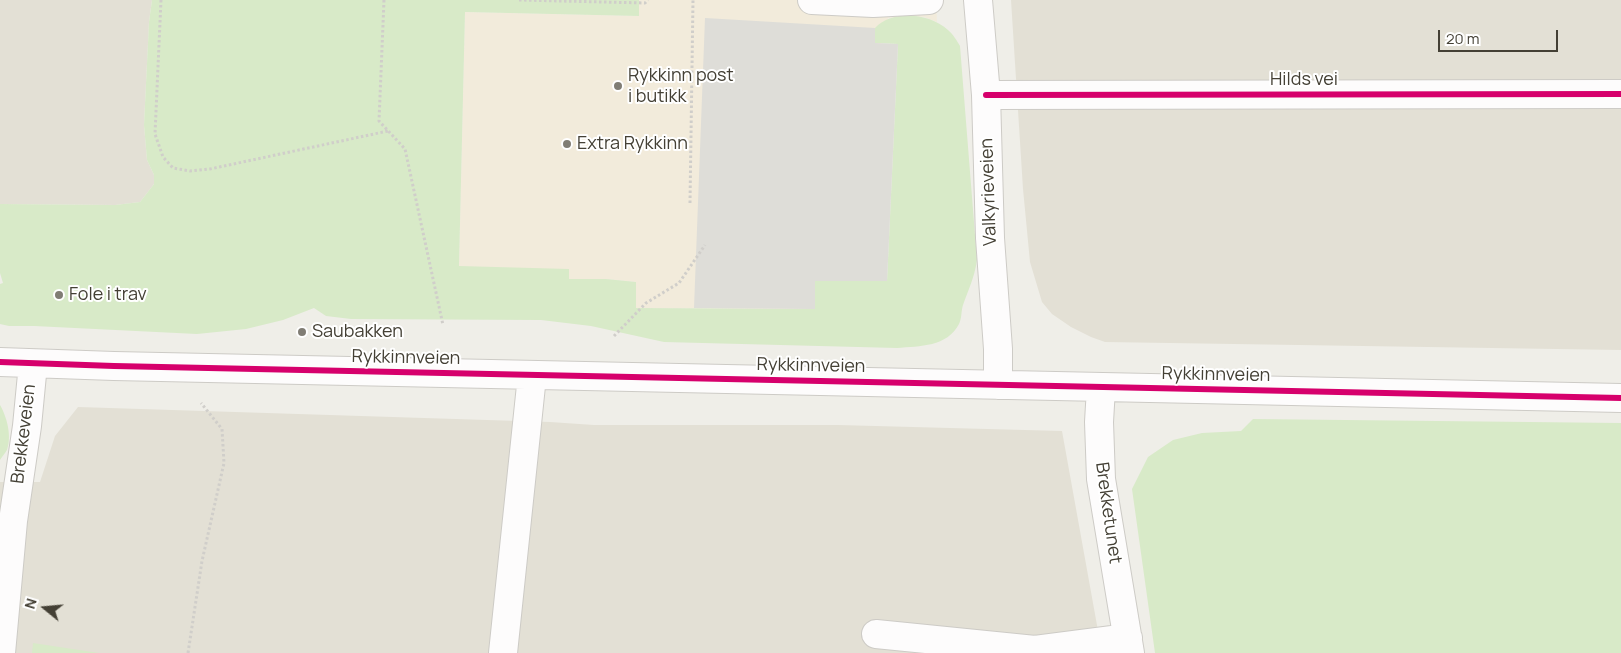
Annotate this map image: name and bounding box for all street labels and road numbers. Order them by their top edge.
street label: Hilds vei [1270,69,1338,91]
street label: Valkyrieveien [976,138,1002,246]
street label: Rykkinnveien [351,346,461,370]
street label: Rykkinnveien [756,354,866,378]
street label: Rykkinnveien [1161,363,1271,387]
street label: Brekkeveien [7,383,41,485]
street label: Brekketunet [1090,461,1126,565]

